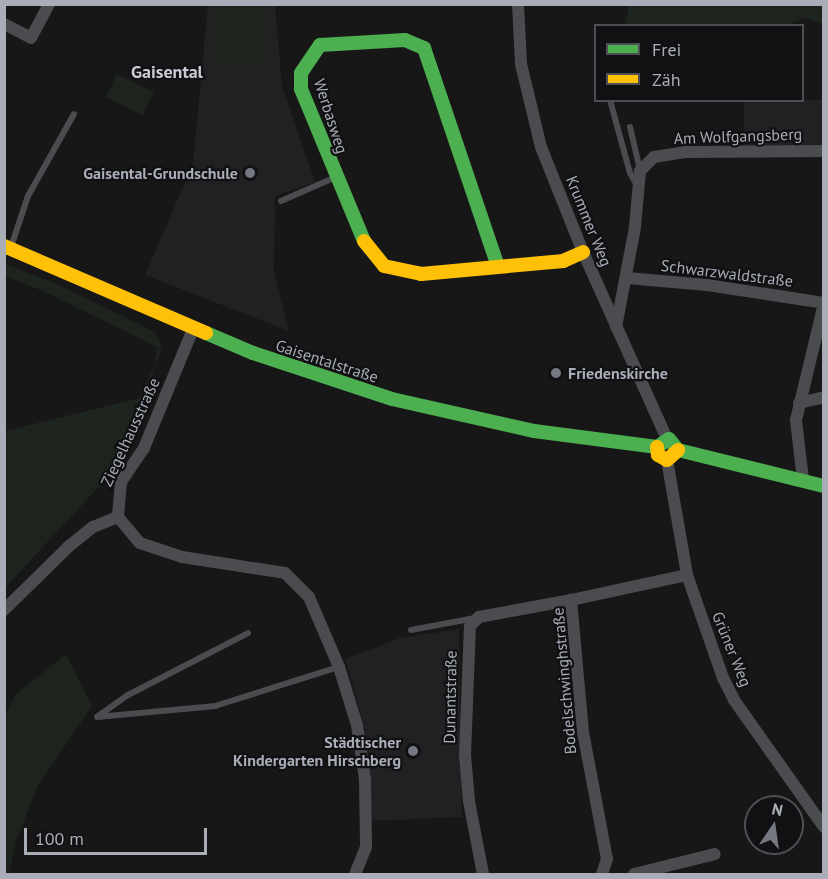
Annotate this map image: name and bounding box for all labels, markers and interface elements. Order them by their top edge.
legend [594,24,804,102]
text: Frei [652,38,681,61]
district label: Gaisental [131,61,203,83]
text: Zäh [652,68,681,91]
street label: Werbasweg [310,76,352,156]
street label: Am Wolfgangsberg [673,124,803,148]
place label: Gaisental-Grundschule [83,163,238,183]
marker: Gaisental-Grundschule [243,166,257,180]
street label: Krummer Weg [562,173,616,269]
street label: Schwarzwaldstraße [660,255,794,291]
street label: Gaisentalstraße [273,335,381,387]
place label: Friedenskirche [568,363,668,383]
marker: Friedenskirche [549,366,563,380]
street label: Ziegelhausstraße [96,375,164,489]
street label: Bodelschwinghstraße [548,607,580,755]
street label: Grüner Weg [708,609,756,689]
street label: Dunantstraße [440,650,460,744]
place label: Städtischer Kindergarten Hirschberg [233,732,401,770]
marker: Städtischer Kindergarten Hirschberg [406,744,420,758]
north arrow [744,795,804,855]
text: N [770,798,785,820]
scale bar [27,816,210,854]
text: 100 m [35,827,84,850]

